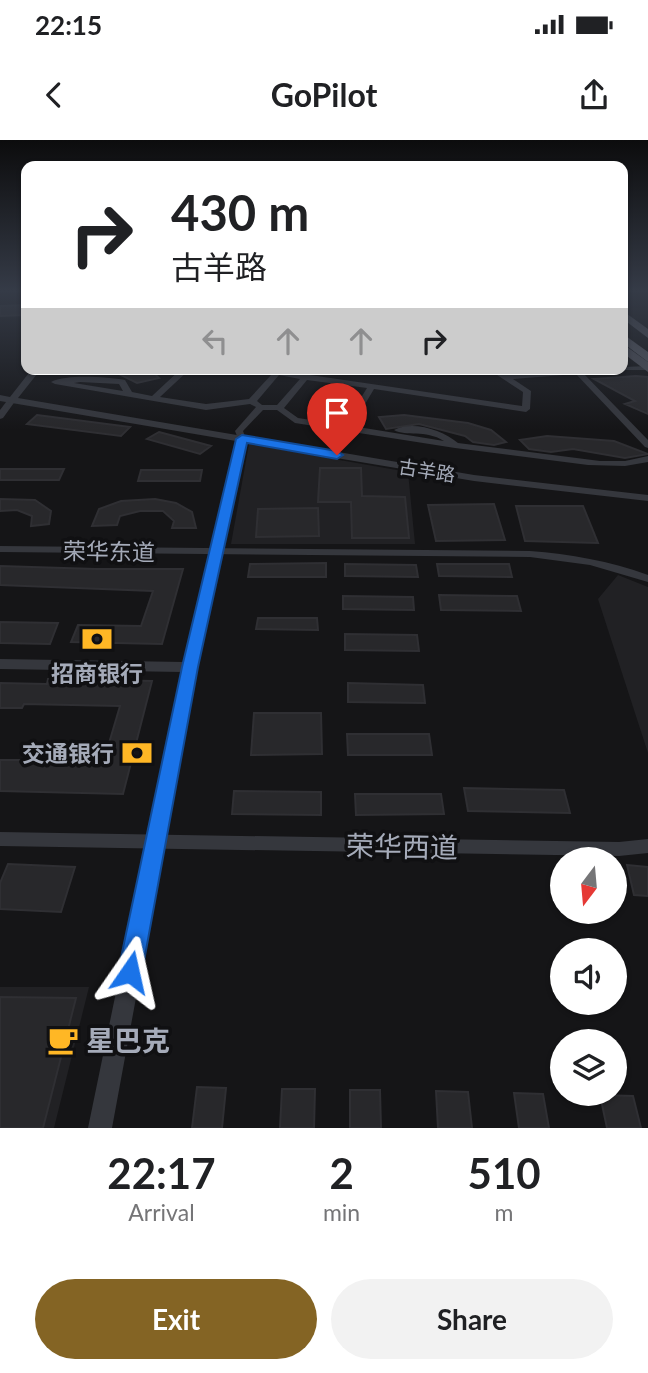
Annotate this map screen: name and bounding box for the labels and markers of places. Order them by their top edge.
pin [307,383,367,455]
bank icon: 招商银行 [80,622,114,656]
place label: 招商银行 [51,659,143,687]
bank icon: 交通银行 [120,736,154,770]
place label: 交通银行 [22,739,114,767]
cafe icon: 星巴克 [46,1023,80,1057]
place label: 星巴克 [86,1023,170,1057]

